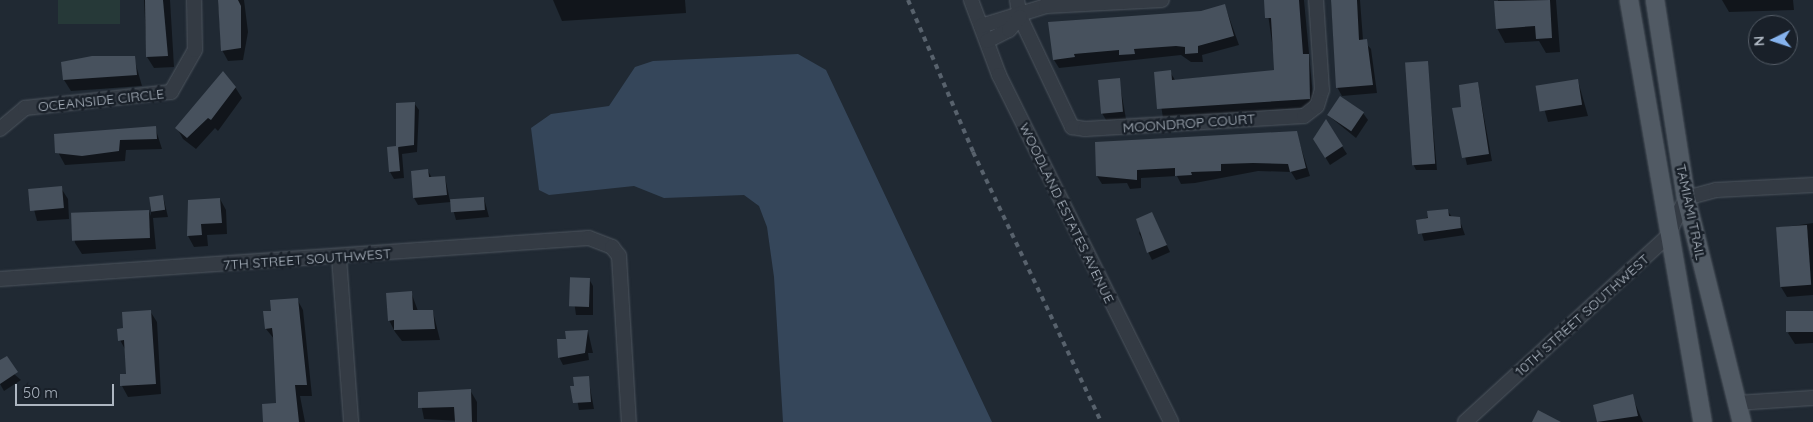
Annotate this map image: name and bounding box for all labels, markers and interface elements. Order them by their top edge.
north arrow [1748,15,1798,65]
text: N [1750,35,1768,47]
street label: OCEANSIDE CIRCLE [37,85,165,115]
street label: MOONDROP COURT [1122,110,1256,136]
street label: WOODLAND ESTATES AVENUE [1016,120,1118,306]
street label: TAMIAMI TRAIL [1673,162,1709,262]
street label: 7TH STREET SOUTHWEST [222,245,392,273]
street label: 10TH STREET SOUTHWEST [1512,250,1652,380]
scale bar [18,374,116,406]
text: 50 m [23,383,58,402]

